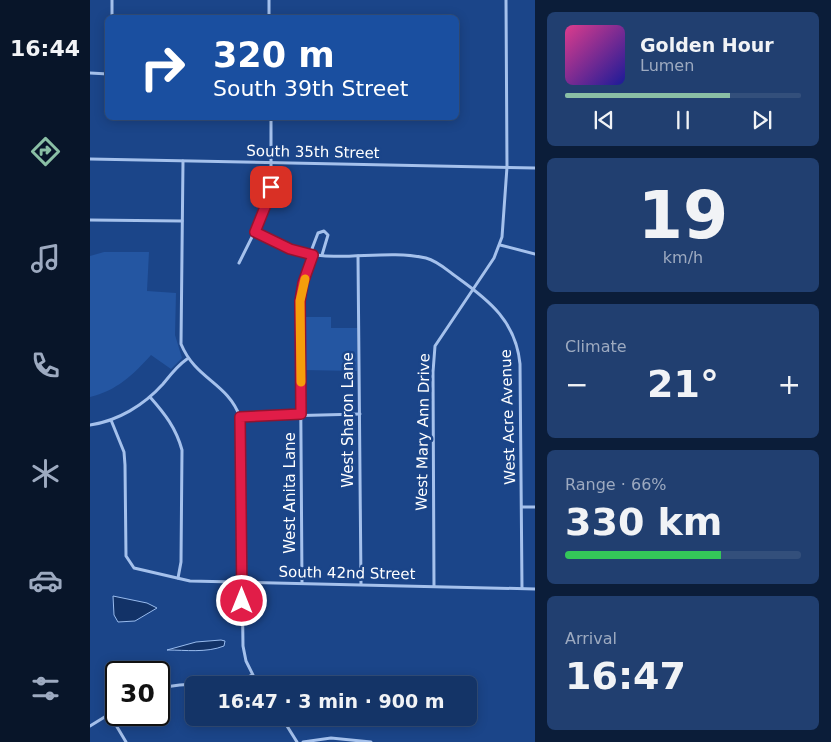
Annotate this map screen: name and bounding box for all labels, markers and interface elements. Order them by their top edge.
text: Golden Hour [640,34,774,56]
icon: right [130,35,195,100]
text: 320 m [213,35,335,75]
text: 16:44 [10,36,80,61]
text: Lumen [640,56,694,75]
text: South 39th Street [213,76,408,101]
icon: previous [590,106,618,134]
icon: pause [669,106,697,134]
icon: next [748,106,776,134]
icon: directions [28,134,63,169]
street label: South 35th Street [246,142,380,162]
pin [250,166,292,208]
icon: arrive [257,173,285,201]
text: 19 [638,178,728,253]
icon: music [28,241,63,276]
text: km/h [663,248,703,267]
text: Climate [565,337,627,356]
icon: phone [28,348,63,383]
street label: West Acre Avenue [497,349,519,485]
street label: West Sharon Lane [339,352,357,488]
street label: West Mary Ann Drive [413,353,433,511]
text: 21° [647,362,719,406]
text: − [565,368,588,401]
text: + [778,368,801,401]
street label: West Anita Lane [281,432,299,554]
icon: climate [28,456,63,491]
text: Range · 66% [565,475,667,494]
text: 330 km [565,500,722,544]
icon: car [28,563,63,598]
street label: South 42nd Street [278,563,416,583]
position arrow [215,574,267,626]
text: Arrival [565,629,617,648]
text: 16:47 [565,654,686,698]
speed limit sign: 30 [105,661,170,726]
icon: filters [28,671,63,706]
text: 16:47 · 3 min · 900 m [217,690,445,712]

